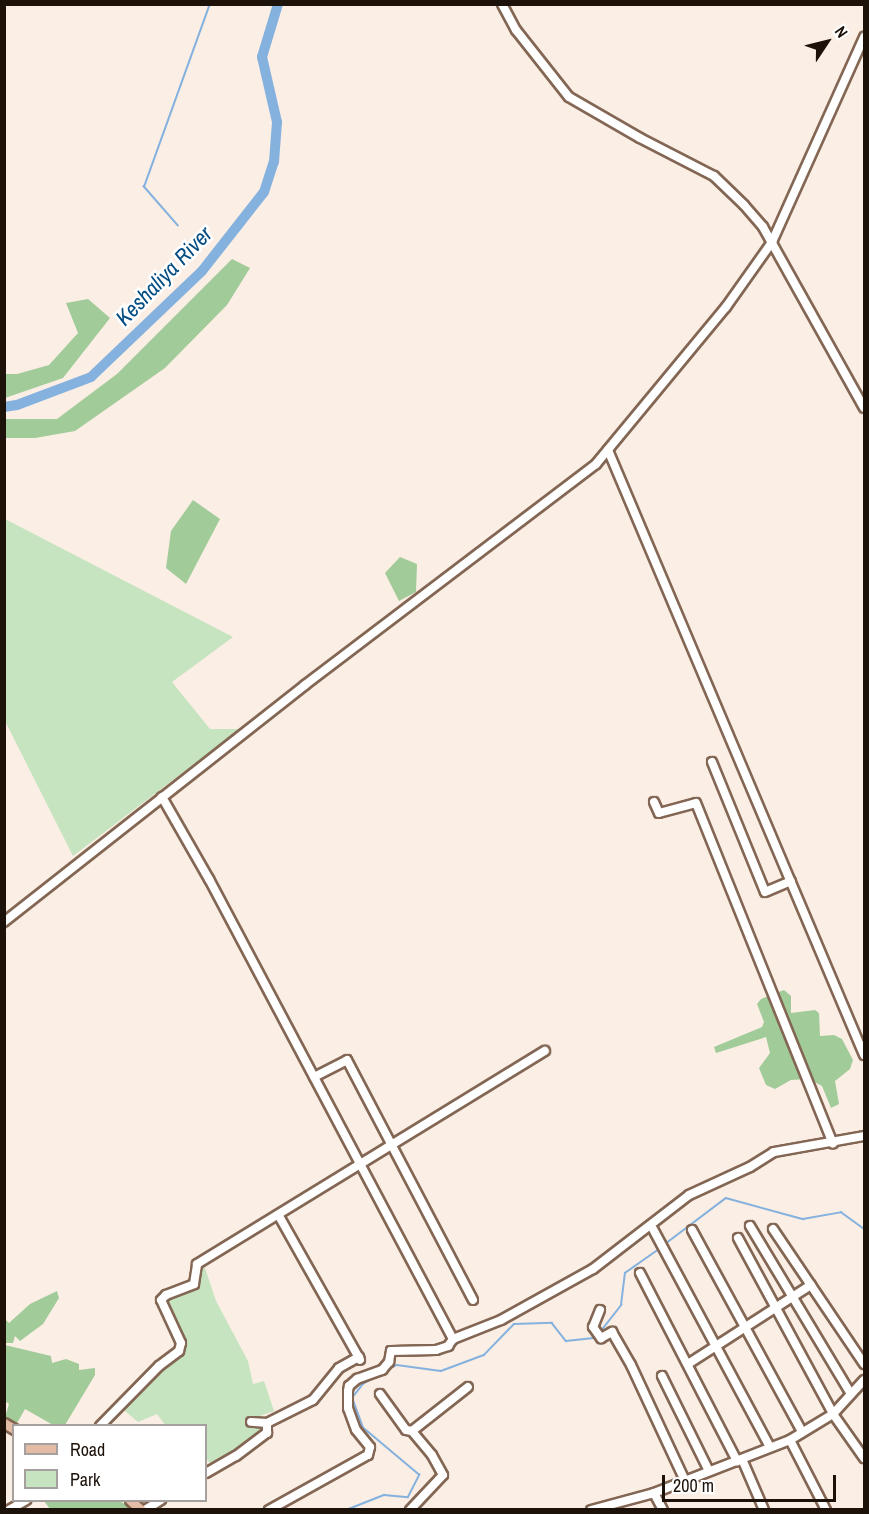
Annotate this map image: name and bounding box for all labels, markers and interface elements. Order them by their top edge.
north arrow [797,12,857,72]
text: N [830,21,853,42]
water label: Keshaliya River [110,221,218,331]
legend [12,1424,207,1502]
text: Road [70,1437,105,1462]
scale bar [665,1463,839,1501]
text: Park [70,1467,100,1492]
text: 200 m [673,1473,714,1498]

